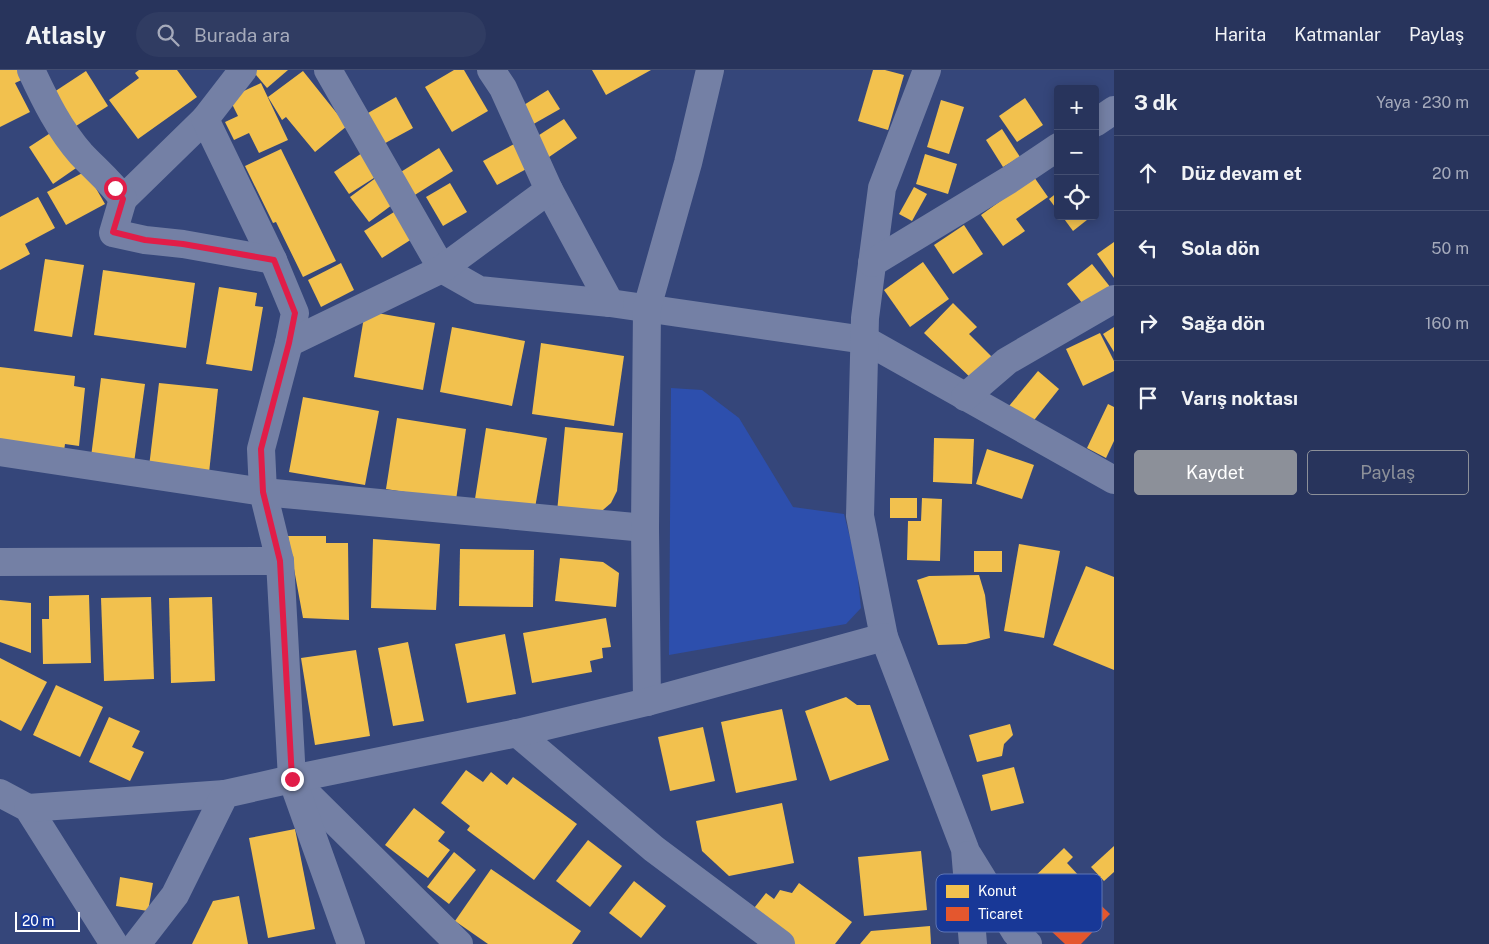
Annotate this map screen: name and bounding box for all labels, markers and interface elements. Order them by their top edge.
search box [136,12,486,57]
text: Atlasly [25,21,106,49]
icon: search [154,21,182,49]
text: Burada ara [194,24,290,46]
text: Harita [1214,24,1266,45]
text: Katmanlar [1294,24,1381,45]
text: Paylaş [1409,24,1464,45]
map controls [1054,85,1099,220]
button: + [1054,85,1099,130]
text: 3 dk [1134,90,1178,115]
text: Yaya · 230 m [1376,93,1469,112]
button: − [1054,130,1099,175]
icon: ahead [1134,159,1162,187]
text: Düz devam et [1181,162,1302,184]
text: 20 m [1432,164,1469,183]
button: locate [1054,175,1099,220]
route start [104,177,127,200]
icon: left [1134,234,1162,262]
text: Sola dön [1181,237,1260,259]
text: 50 m [1431,239,1469,258]
icon: right [1134,309,1162,337]
text: Sağa dön [1181,312,1265,334]
text: 160 m [1425,314,1469,333]
icon: arrive [1134,384,1162,412]
text: Varış noktası [1181,387,1298,409]
button: Kaydet [1134,450,1297,495]
button: Paylaş [1307,450,1469,495]
route end [281,768,304,791]
legend [936,874,1102,932]
text: Konut [978,883,1017,899]
text: Ticaret [978,906,1023,922]
scale bar [15,909,80,932]
text: 20 m [22,913,54,929]

